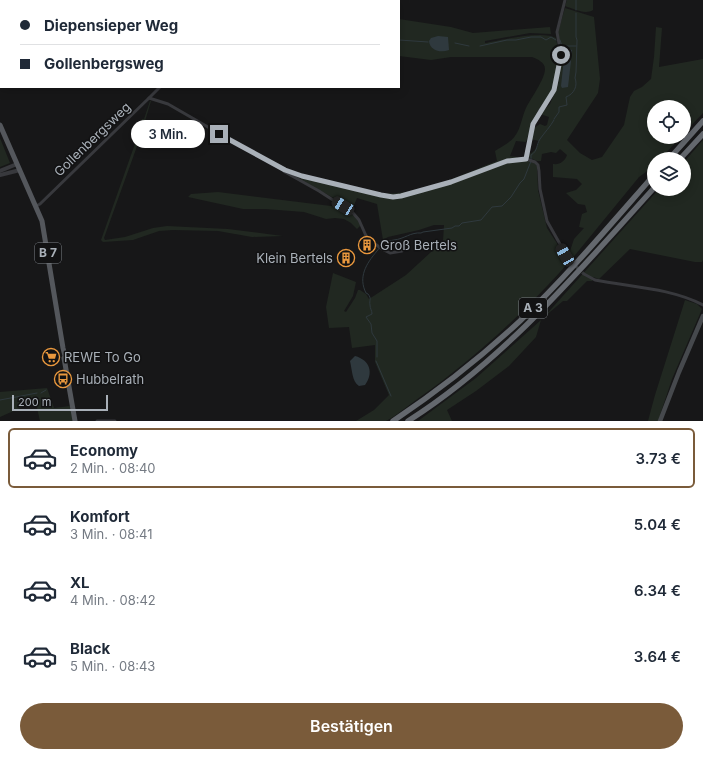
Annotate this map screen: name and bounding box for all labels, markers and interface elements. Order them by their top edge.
text: Diepensieper Weg [44,16,178,35]
route start [552,46,570,64]
text: Gollenbergsweg [44,54,164,73]
street label: Gollenbergsweg [50,98,134,180]
map controls [647,100,691,196]
button: locate [647,100,691,144]
callout: 3 Min. [131,120,205,148]
route end [210,125,228,143]
text: 3 Min. [148,126,188,142]
button: layers [647,152,691,196]
car [330,195,356,217]
building icon: Groß Bertels [357,235,377,255]
place label: Groß Bertels [380,237,457,253]
car [554,242,576,268]
road number: B 7 [35,243,61,263]
building icon: Klein Bertels [336,248,356,268]
place label: Klein Bertels [256,250,333,266]
road number: A 3 [519,298,547,318]
supermarket icon: REWE To Go [41,347,61,367]
place label: REWE To Go [64,349,141,365]
bus stop icon: Hubbelrath [53,369,73,389]
place label: Hubbelrath [76,371,144,387]
scale bar [12,393,108,412]
text: 200 m [18,395,51,409]
icon: car [22,440,58,476]
text: Economy [70,441,138,460]
text: 3.73 € [635,449,681,468]
text: 2 Min. · 08:40 [70,460,156,476]
icon: car [22,506,58,542]
text: Komfort [70,507,130,526]
text: 5.04 € [634,515,681,534]
text: 3 Min. · 08:41 [70,526,152,542]
icon: car [22,572,58,608]
text: XL [70,573,90,592]
text: 6.34 € [634,581,681,600]
text: 4 Min. · 08:42 [70,592,156,608]
icon: car [22,638,58,674]
text: Black [70,639,110,658]
text: 3.64 € [634,647,681,666]
text: 5 Min. · 08:43 [70,658,155,674]
button: Bestätigen [20,703,683,749]

